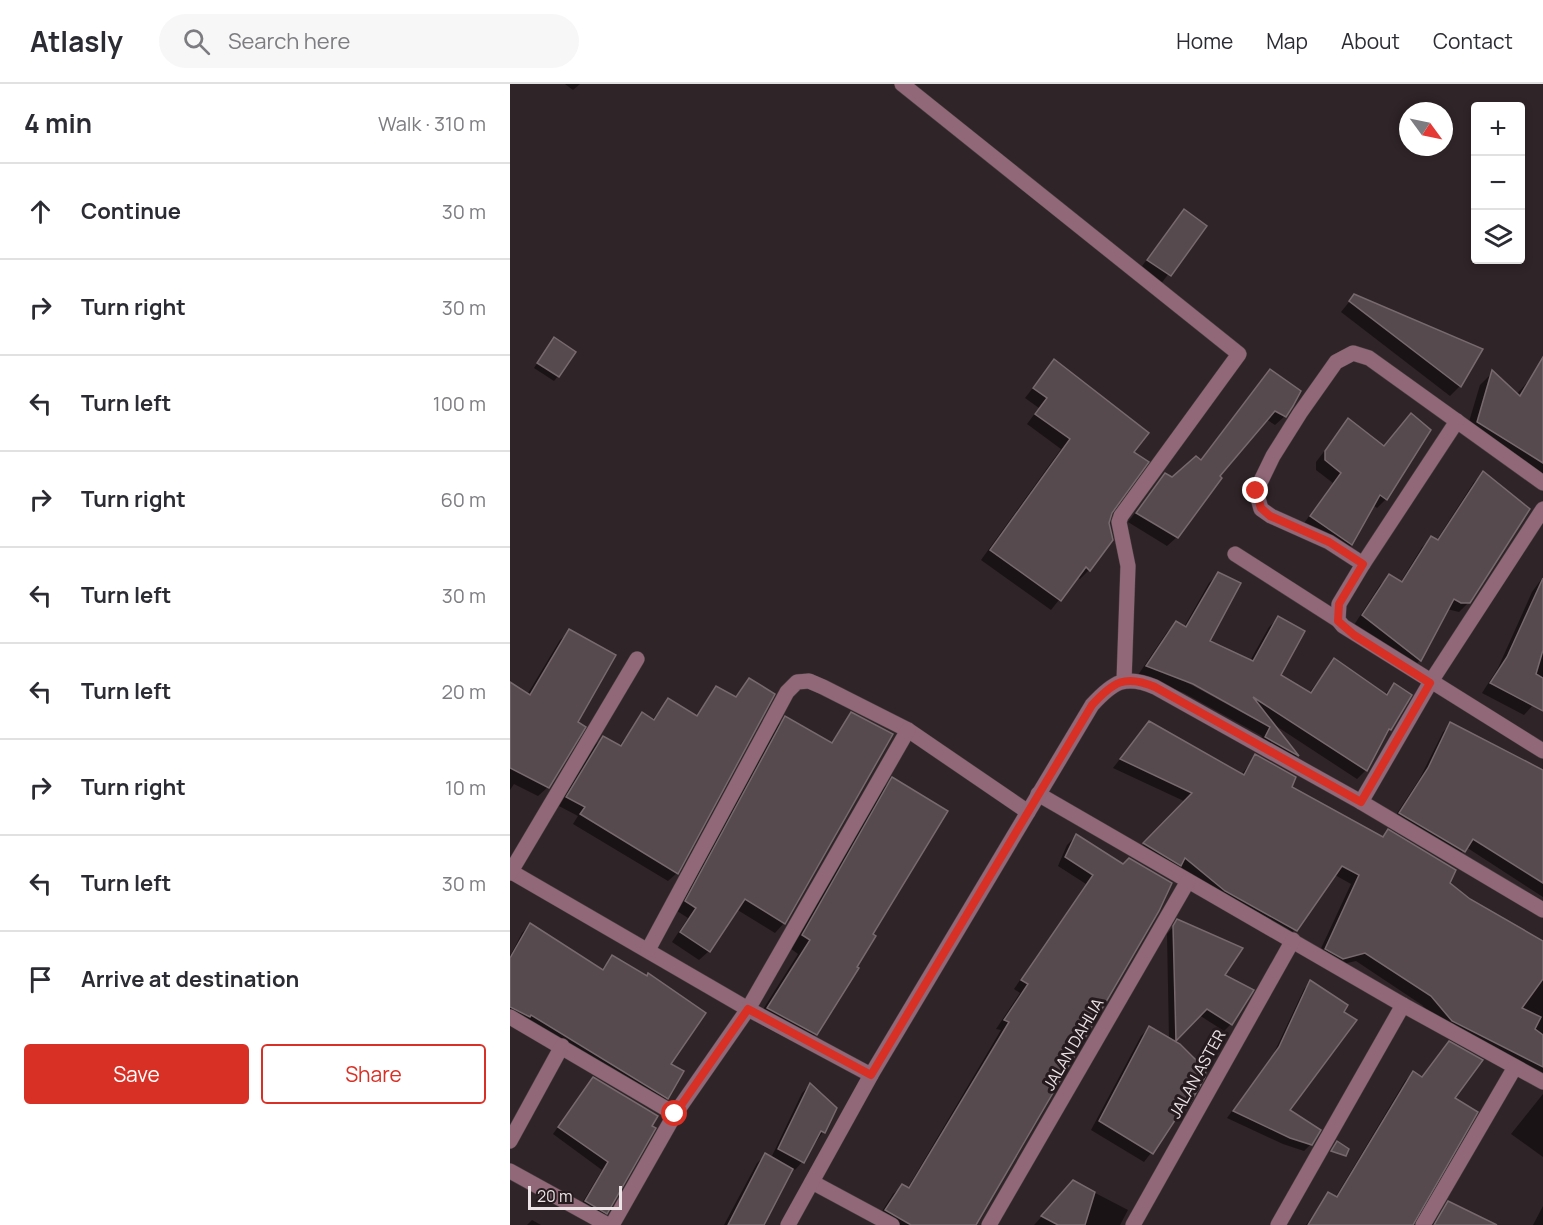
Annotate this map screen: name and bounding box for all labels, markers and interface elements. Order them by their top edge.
search box [159,14,579,68]
text: Atlasly [30,22,123,60]
icon: search [180,25,213,58]
text: Search here [228,26,350,56]
text: Home [1176,27,1233,55]
text: Map [1266,27,1308,55]
text: About [1341,27,1400,55]
text: Contact [1433,27,1513,55]
north arrow [1399,102,1453,156]
map controls [1471,102,1525,264]
button: + [1471,102,1525,156]
text: 4 min [24,105,92,141]
text: Walk · 310 m [378,110,486,137]
button: − [1471,156,1525,210]
icon: ahead [24,195,57,228]
text: Continue [81,196,181,226]
text: 30 m [442,198,486,225]
button: layers [1471,210,1525,264]
icon: right [24,291,57,324]
text: Turn right [81,292,186,322]
text: 30 m [442,294,486,321]
icon: left [24,387,57,420]
text: Turn left [81,388,171,418]
text: 100 m [433,390,486,417]
route end [1242,477,1268,503]
icon: right [24,483,57,516]
text: Turn right [81,484,186,514]
text: 60 m [440,486,486,513]
icon: left [24,579,57,612]
text: Turn left [81,580,171,610]
text: 30 m [442,582,486,609]
icon: left [24,675,57,708]
text: Turn left [81,676,171,706]
text: 20 m [441,678,486,705]
icon: right [24,771,57,804]
text: Turn right [81,772,186,802]
text: 10 m [445,774,486,801]
icon: left [24,867,57,900]
text: Turn left [81,868,171,898]
text: 30 m [442,870,486,897]
icon: arrive [24,963,57,996]
text: Arrive at destination [81,964,299,994]
street label: JALAN DAHLIA [1038,994,1108,1094]
street label: JALAN ASTER [1164,1026,1230,1122]
button: Save [24,1044,249,1104]
button: Share [261,1044,486,1104]
route start [661,1100,687,1126]
scale bar [528,1183,622,1210]
text: 20 m [537,1185,573,1207]

